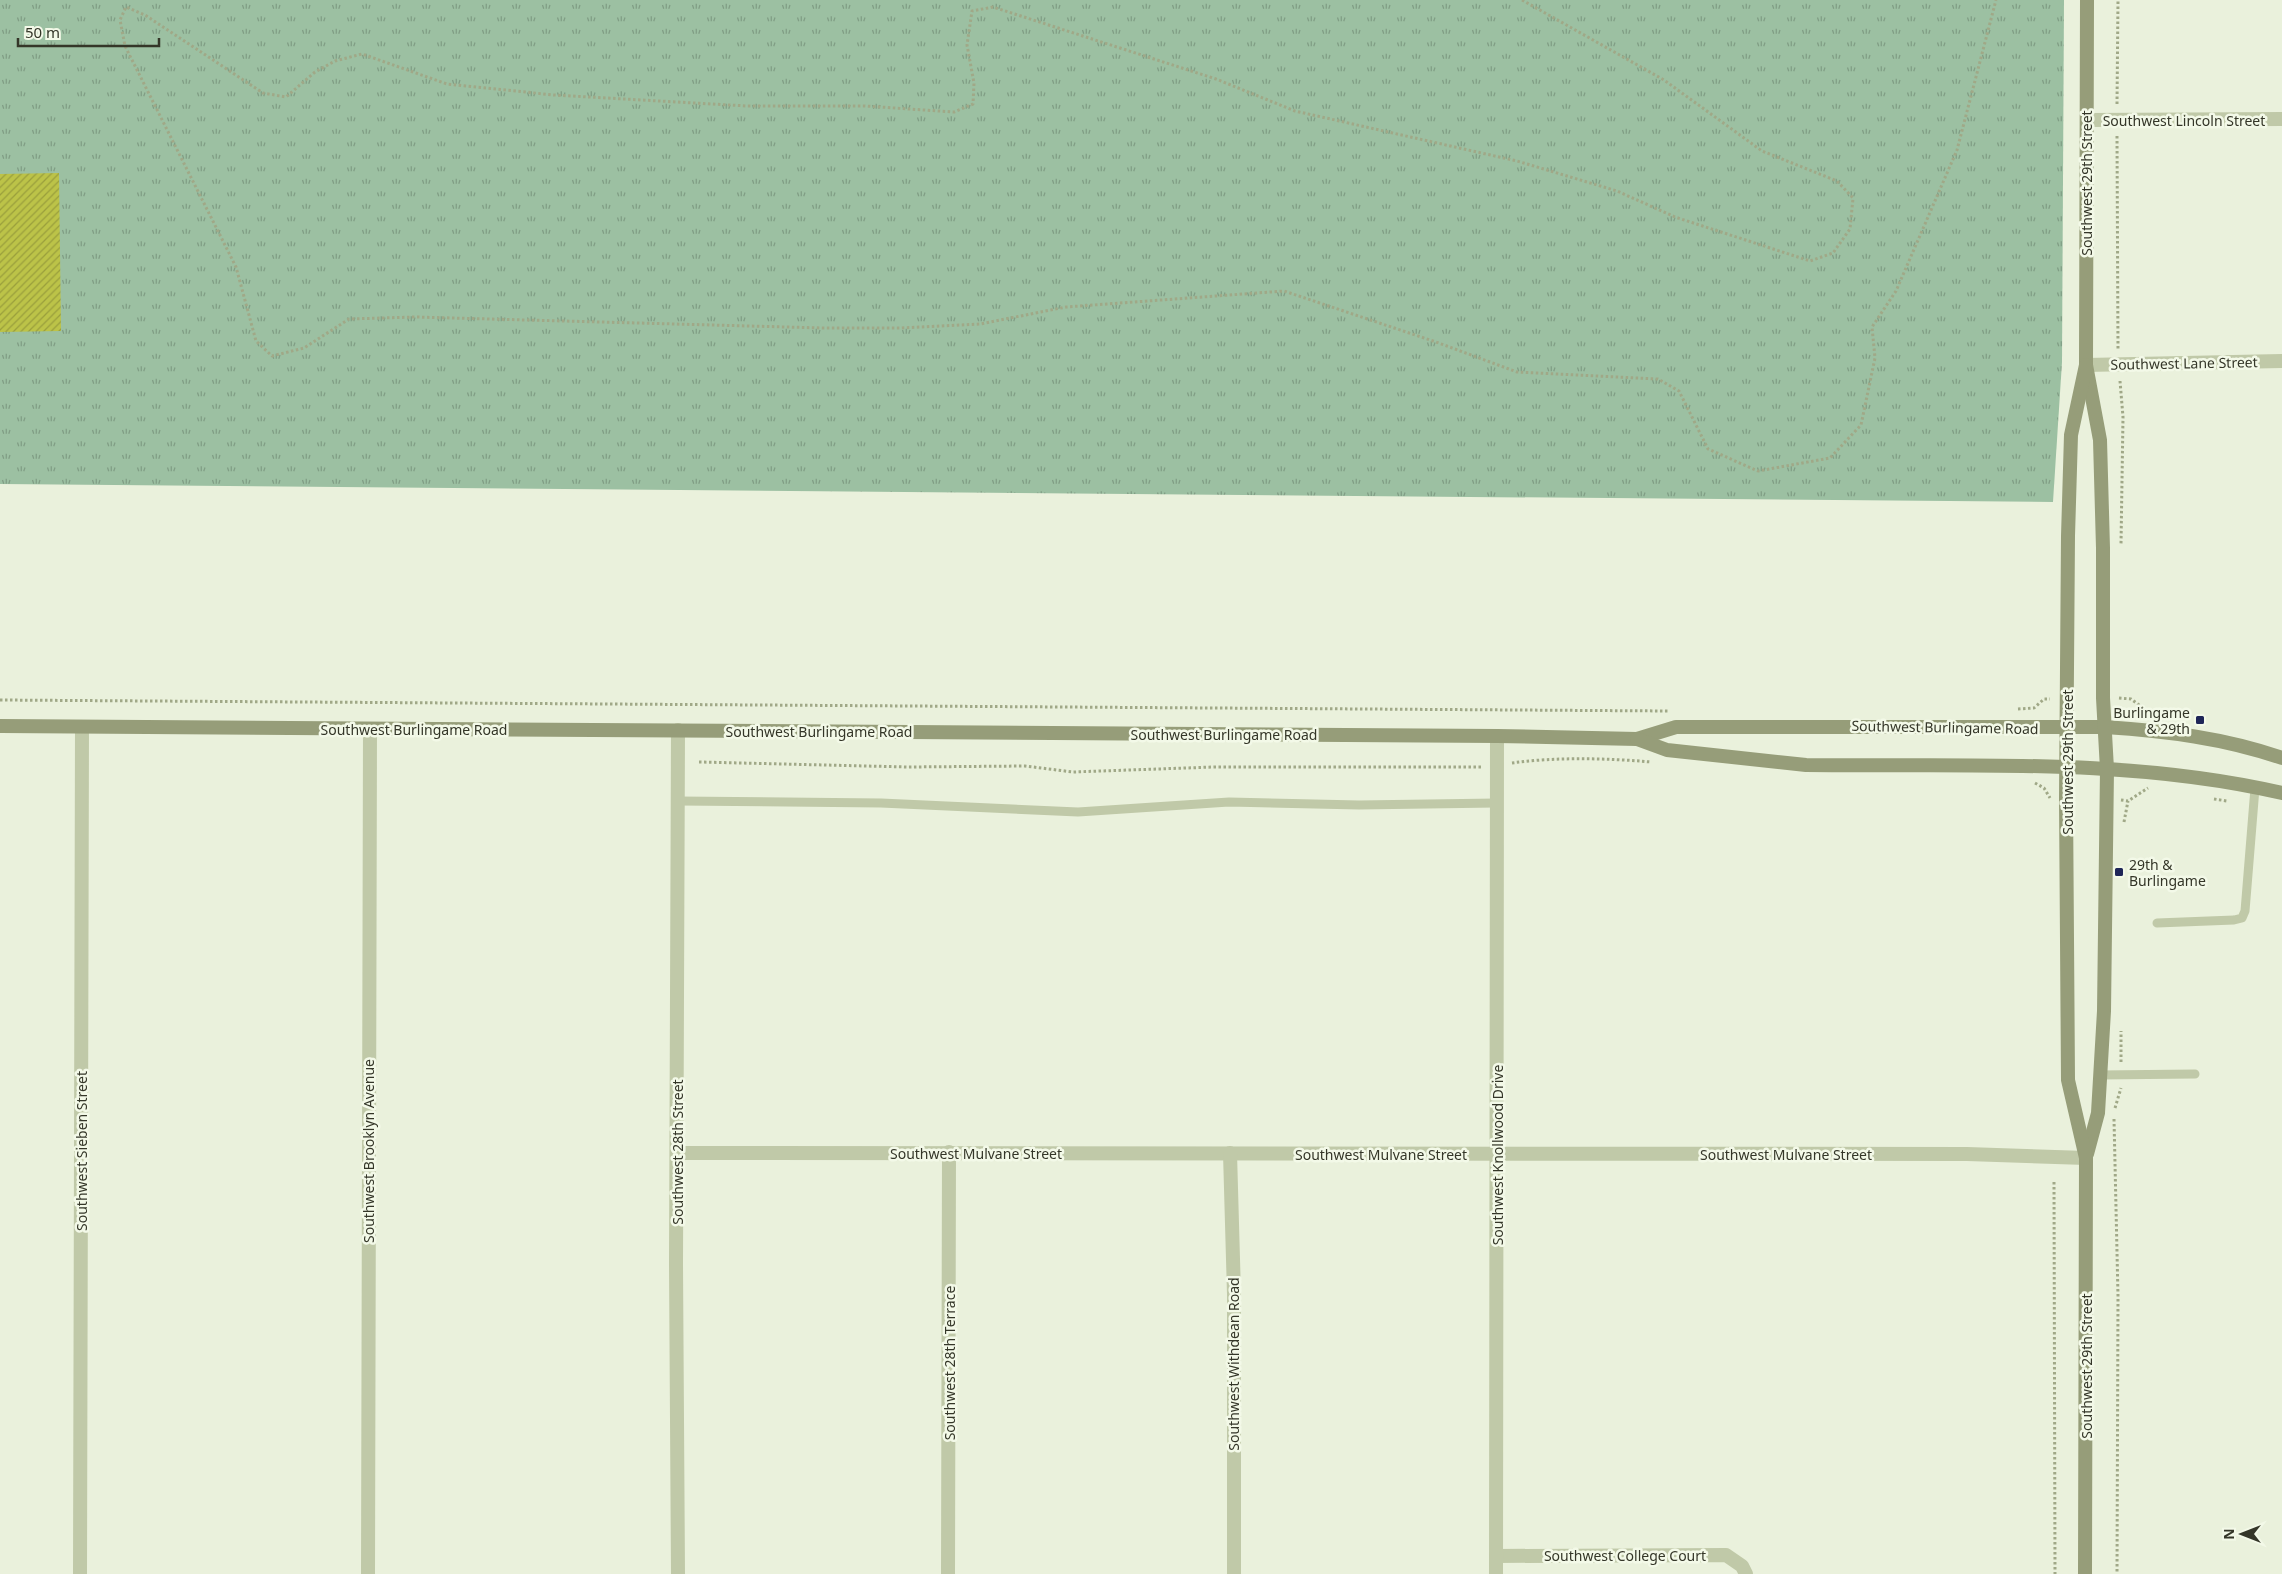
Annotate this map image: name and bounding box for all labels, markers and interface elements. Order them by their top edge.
scale bar [18,15,159,47]
text: 50 m [25,22,60,42]
street label: Southwest 29th Street [2077,110,2096,256]
street label: Southwest Lincoln Street [2103,111,2265,130]
street label: Southwest Lane Street [2110,352,2258,374]
street label: Southwest 29th Street [2058,689,2077,835]
place label: Burlingame & 29th [2113,703,2190,738]
marker: Burlingame & 29th [2194,714,2206,726]
street label: Southwest Burlingame Road [1851,716,2039,738]
street label: Southwest Burlingame Road [321,720,507,739]
street label: Southwest Burlingame Road [726,722,912,741]
street label: Southwest Burlingame Road [1131,725,1317,744]
place label: 29th & Burlingame [2129,855,2206,890]
marker: 29th & Burlingame [2113,866,2125,878]
street label: Southwest Brooklyn Avenue [359,1059,378,1243]
street label: Southwest Knollwood Drive [1488,1065,1507,1245]
street label: Southwest Sieben Street [72,1071,91,1231]
street label: Southwest 28th Street [668,1079,687,1225]
street label: Southwest Mulvane Street [890,1144,1062,1163]
street label: Southwest Mulvane Street [1295,1145,1467,1164]
street label: Southwest Mulvane Street [1700,1145,1872,1164]
street label: Southwest Withdean Road [1224,1277,1243,1451]
street label: Southwest 28th Terrace [940,1286,959,1440]
street label: Southwest 29th Street [2077,1293,2096,1439]
north arrow [2217,1509,2267,1559]
text: N [2219,1528,2238,1540]
street label: Southwest College Court [1544,1546,1706,1565]

